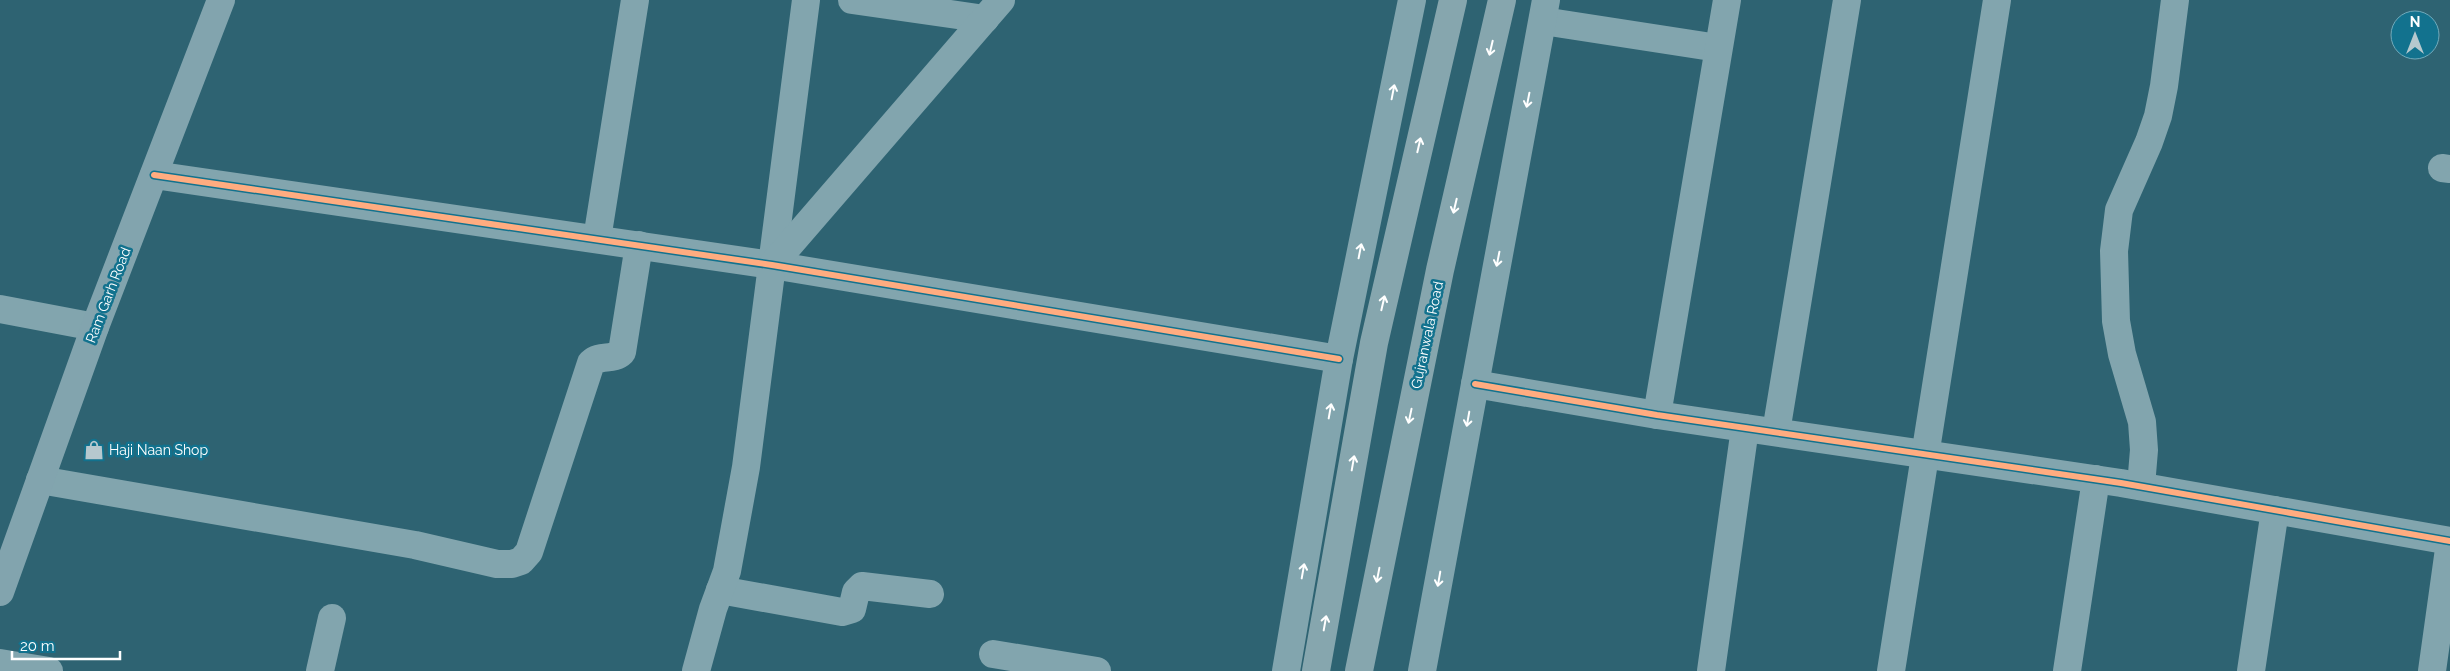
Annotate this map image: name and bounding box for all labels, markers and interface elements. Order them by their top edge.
north arrow [2390,10,2440,60]
text: N [2410,14,2420,30]
one-way arrow [1486,39,1496,55]
one-way arrow [1388,85,1398,101]
one-way arrow [1523,91,1533,107]
one-way arrow [1415,137,1424,153]
one-way arrow [1450,197,1459,213]
one-way arrow [1356,244,1366,260]
street label: Ram Garh Road [82,245,134,345]
one-way arrow [1493,251,1503,267]
street label: Gujranwala Road [1408,280,1446,390]
one-way arrow [1379,296,1388,312]
one-way arrow [1325,403,1335,419]
one-way arrow [1405,408,1415,424]
one-way arrow [1463,411,1473,427]
shop icon: Haji Naan Shop [83,439,105,461]
place label: Haji Naan Shop [109,442,208,458]
one-way arrow [1349,455,1359,471]
one-way arrow [1298,564,1308,580]
one-way arrow [1372,567,1382,583]
one-way arrow [1434,571,1443,587]
one-way arrow [1320,615,1330,631]
scale bar [12,628,120,660]
text: 20 m [20,637,55,655]

